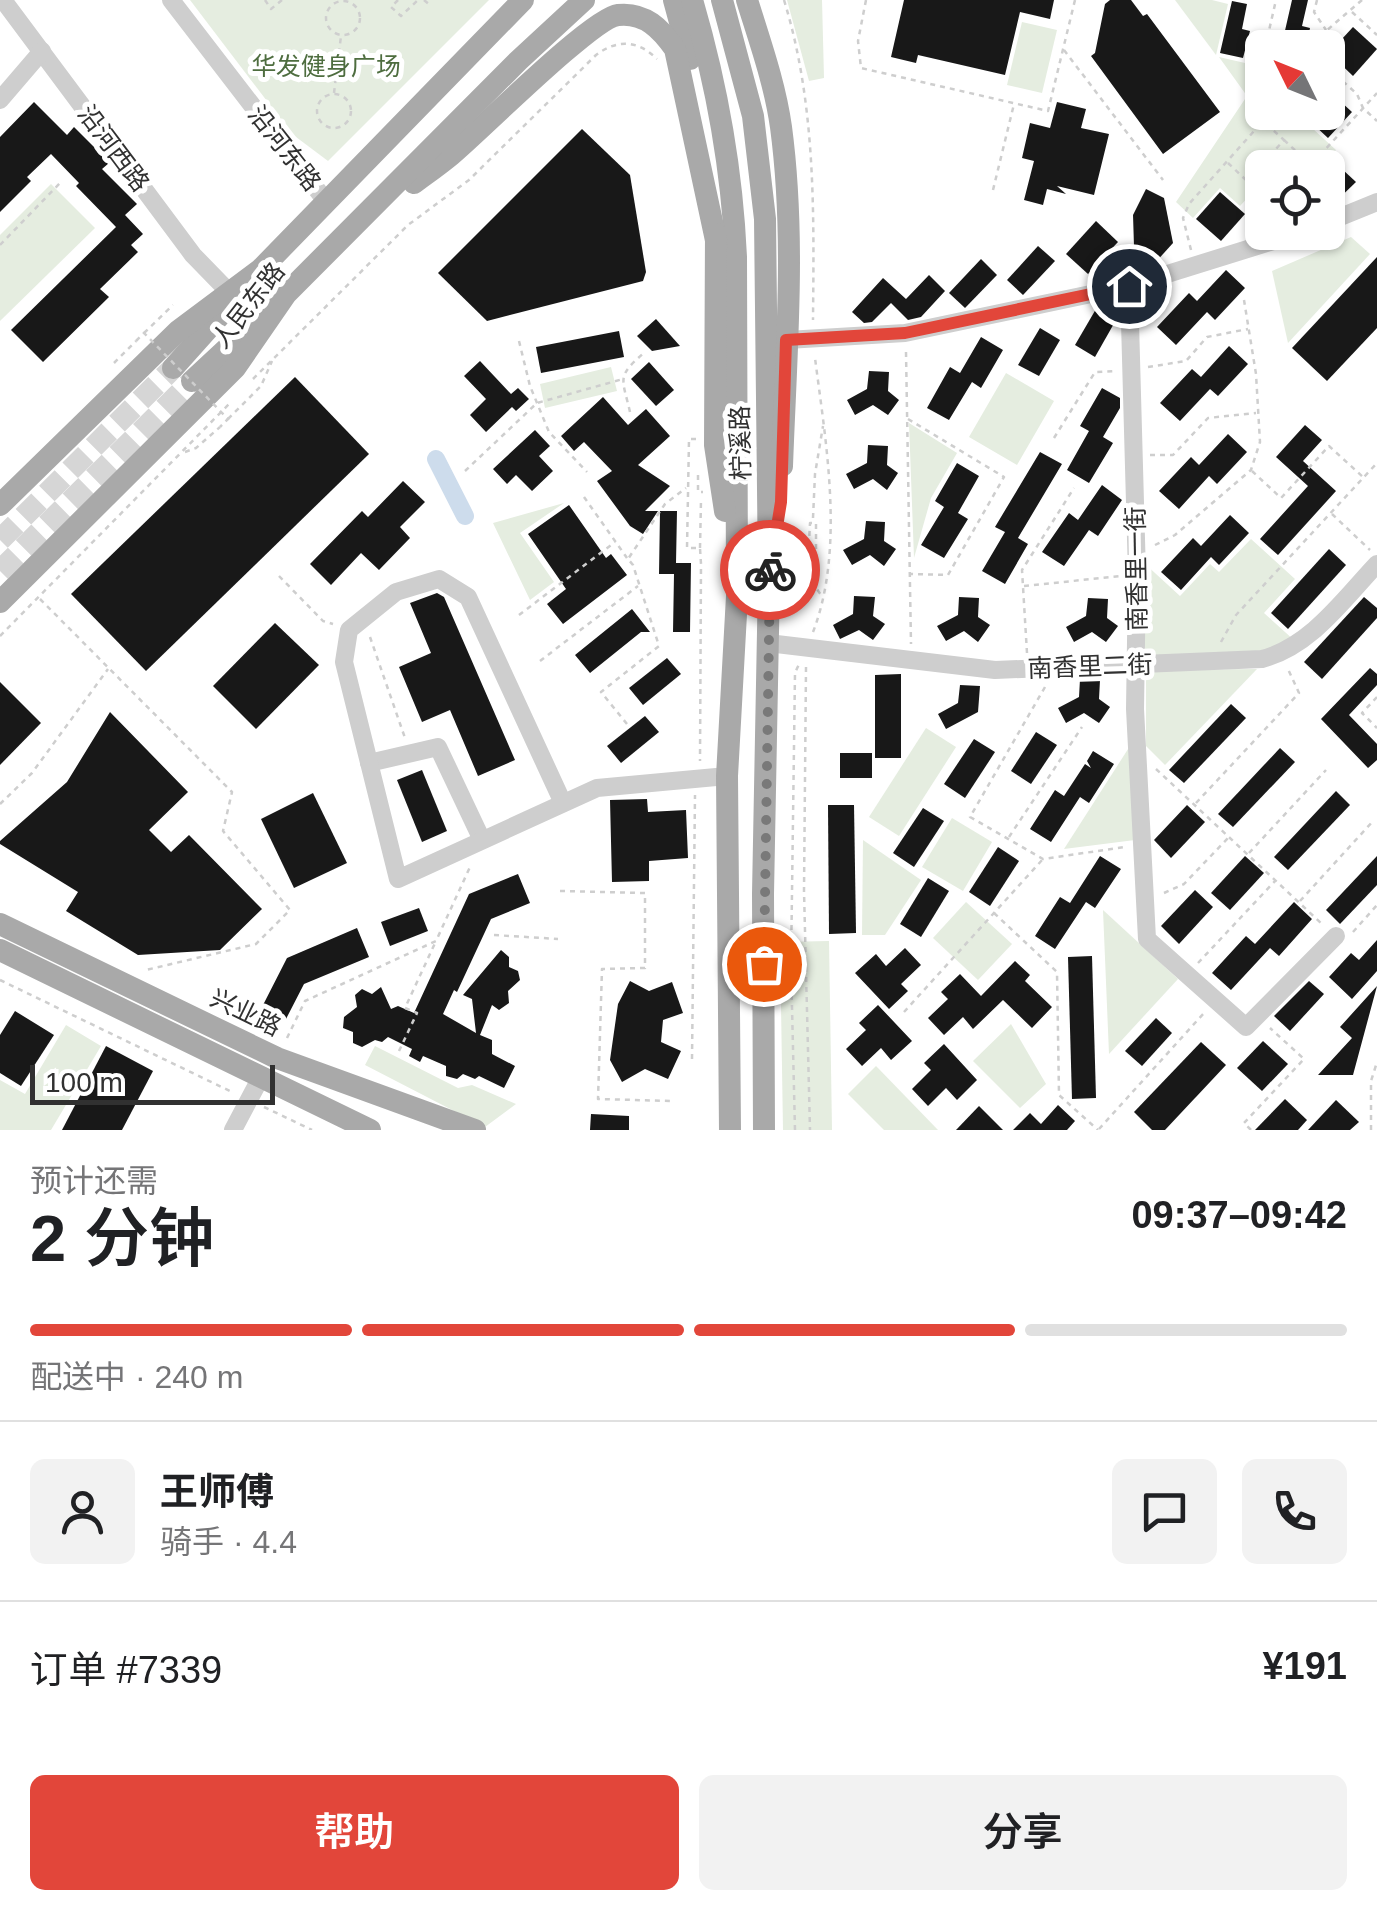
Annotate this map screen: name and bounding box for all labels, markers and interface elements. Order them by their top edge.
north arrow [1245,30,1345,130]
map controls [1245,30,1345,250]
park label: 华发健身广场 [251,52,401,80]
street label: 沿河西路 [73,100,155,196]
street label: 沿河东路 [243,100,327,196]
button: locate [1245,150,1345,250]
pin [1087,244,1172,329]
street label: 人民东路 [206,257,290,353]
icon: home [1102,259,1157,314]
street label: 柠溪路 [725,405,755,481]
street label: 南香里一街 [1121,506,1151,632]
courier [720,520,820,620]
icon: bike [743,543,798,598]
street label: 南香里二街 [1027,650,1153,682]
pin [722,922,807,1007]
icon: bag [737,937,792,992]
street label: 兴业路 [206,983,286,1041]
scale bar [30,1060,275,1104]
text: 100 m [45,1067,123,1098]
text: 预计还需 [30,1163,158,1199]
text: 09:37–09:42 [1131,1194,1347,1236]
text: 2 分钟 [30,1202,214,1275]
text: 配送中 · 240 m [30,1359,243,1395]
button: person [30,1459,135,1564]
button: chat [1112,1459,1217,1564]
button: phone [1242,1459,1347,1564]
text: 王师傅 [160,1471,274,1513]
text: 骑手 · 4.4 [160,1524,297,1560]
text: ¥191 [1262,1645,1347,1687]
text: 订单 #7339 [30,1649,222,1691]
button: 帮助 [30,1775,679,1890]
button: 分享 [699,1775,1347,1890]

